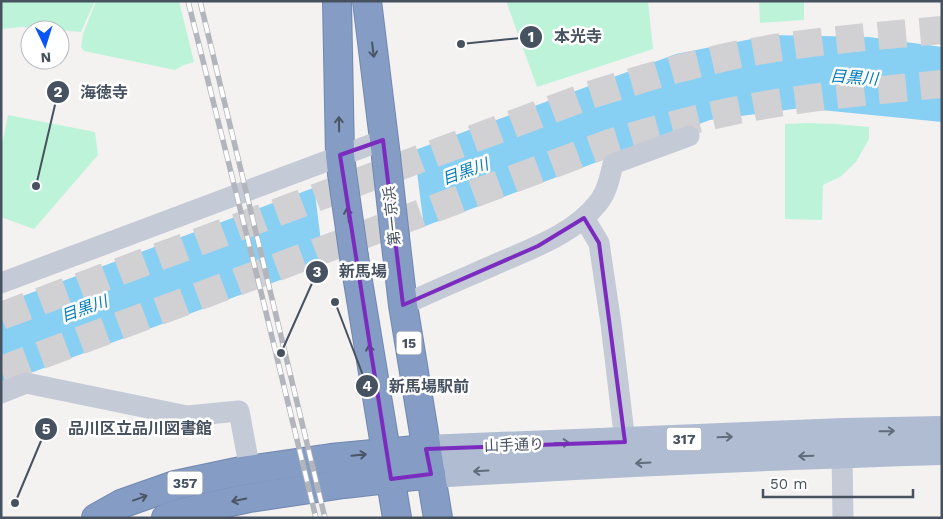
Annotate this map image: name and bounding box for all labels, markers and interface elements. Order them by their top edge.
north arrow [20,20,70,70]
callout: 本光寺 [519,21,612,52]
text: 本光寺 [554,27,602,46]
text: 1 [528,28,534,46]
one-way arrow [368,41,378,57]
text: N [40,50,52,66]
water label: 目黒川 [829,66,881,89]
callout: 海徳寺 [45,76,138,107]
text: 2 [54,83,63,101]
text: 海徳寺 [80,83,128,102]
one-way arrow [335,116,344,132]
water label: 目黒川 [439,154,493,189]
street label: 第一京浜 [380,185,404,247]
one-way arrow [343,207,353,223]
callout: 新馬場 [304,256,397,287]
text: 新馬場 [339,262,387,281]
text: 3 [313,263,322,281]
water label: 目黒川 [58,291,112,326]
road number: 15 [396,332,422,354]
one-way arrow [364,344,374,360]
callout: 新馬場駅前 [354,371,479,402]
text: 4 [362,377,372,395]
text: 新馬場駅前 [389,377,469,396]
callout: 品川区立品川図書館 [33,413,222,444]
text: 品川区立品川図書館 [68,419,212,438]
text: 5 [42,420,51,438]
one-way arrow [879,427,895,436]
road number: 317 [666,428,702,450]
one-way arrow [717,433,733,442]
street label: 山手通り [484,435,544,455]
one-way arrow [554,439,570,448]
one-way arrow [350,450,366,460]
one-way arrow [798,451,814,460]
one-way arrow [635,458,651,467]
scale bar [763,466,913,498]
one-way arrow [473,467,489,476]
road number: 357 [168,472,202,494]
text: 50 m [770,475,807,493]
one-way arrow [132,493,147,502]
one-way arrow [231,496,247,505]

